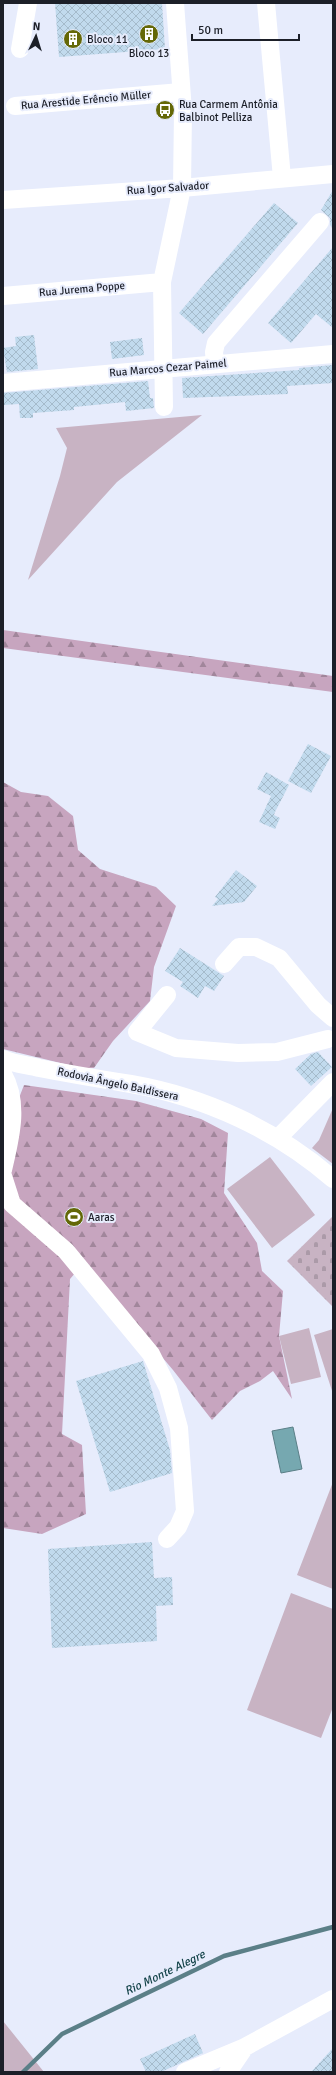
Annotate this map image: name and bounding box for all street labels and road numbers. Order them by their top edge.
street label: Rua Arestide Erêncio Müller [20,88,152,112]
street label: Rua Igor Salvador [126,179,210,197]
street label: Rua Jurema Poppe [38,279,126,299]
street label: Rua Marcos Cezar Paimel [109,356,227,380]
street label: Rodovia Ângelo Baldissera [56,1064,180,1103]

